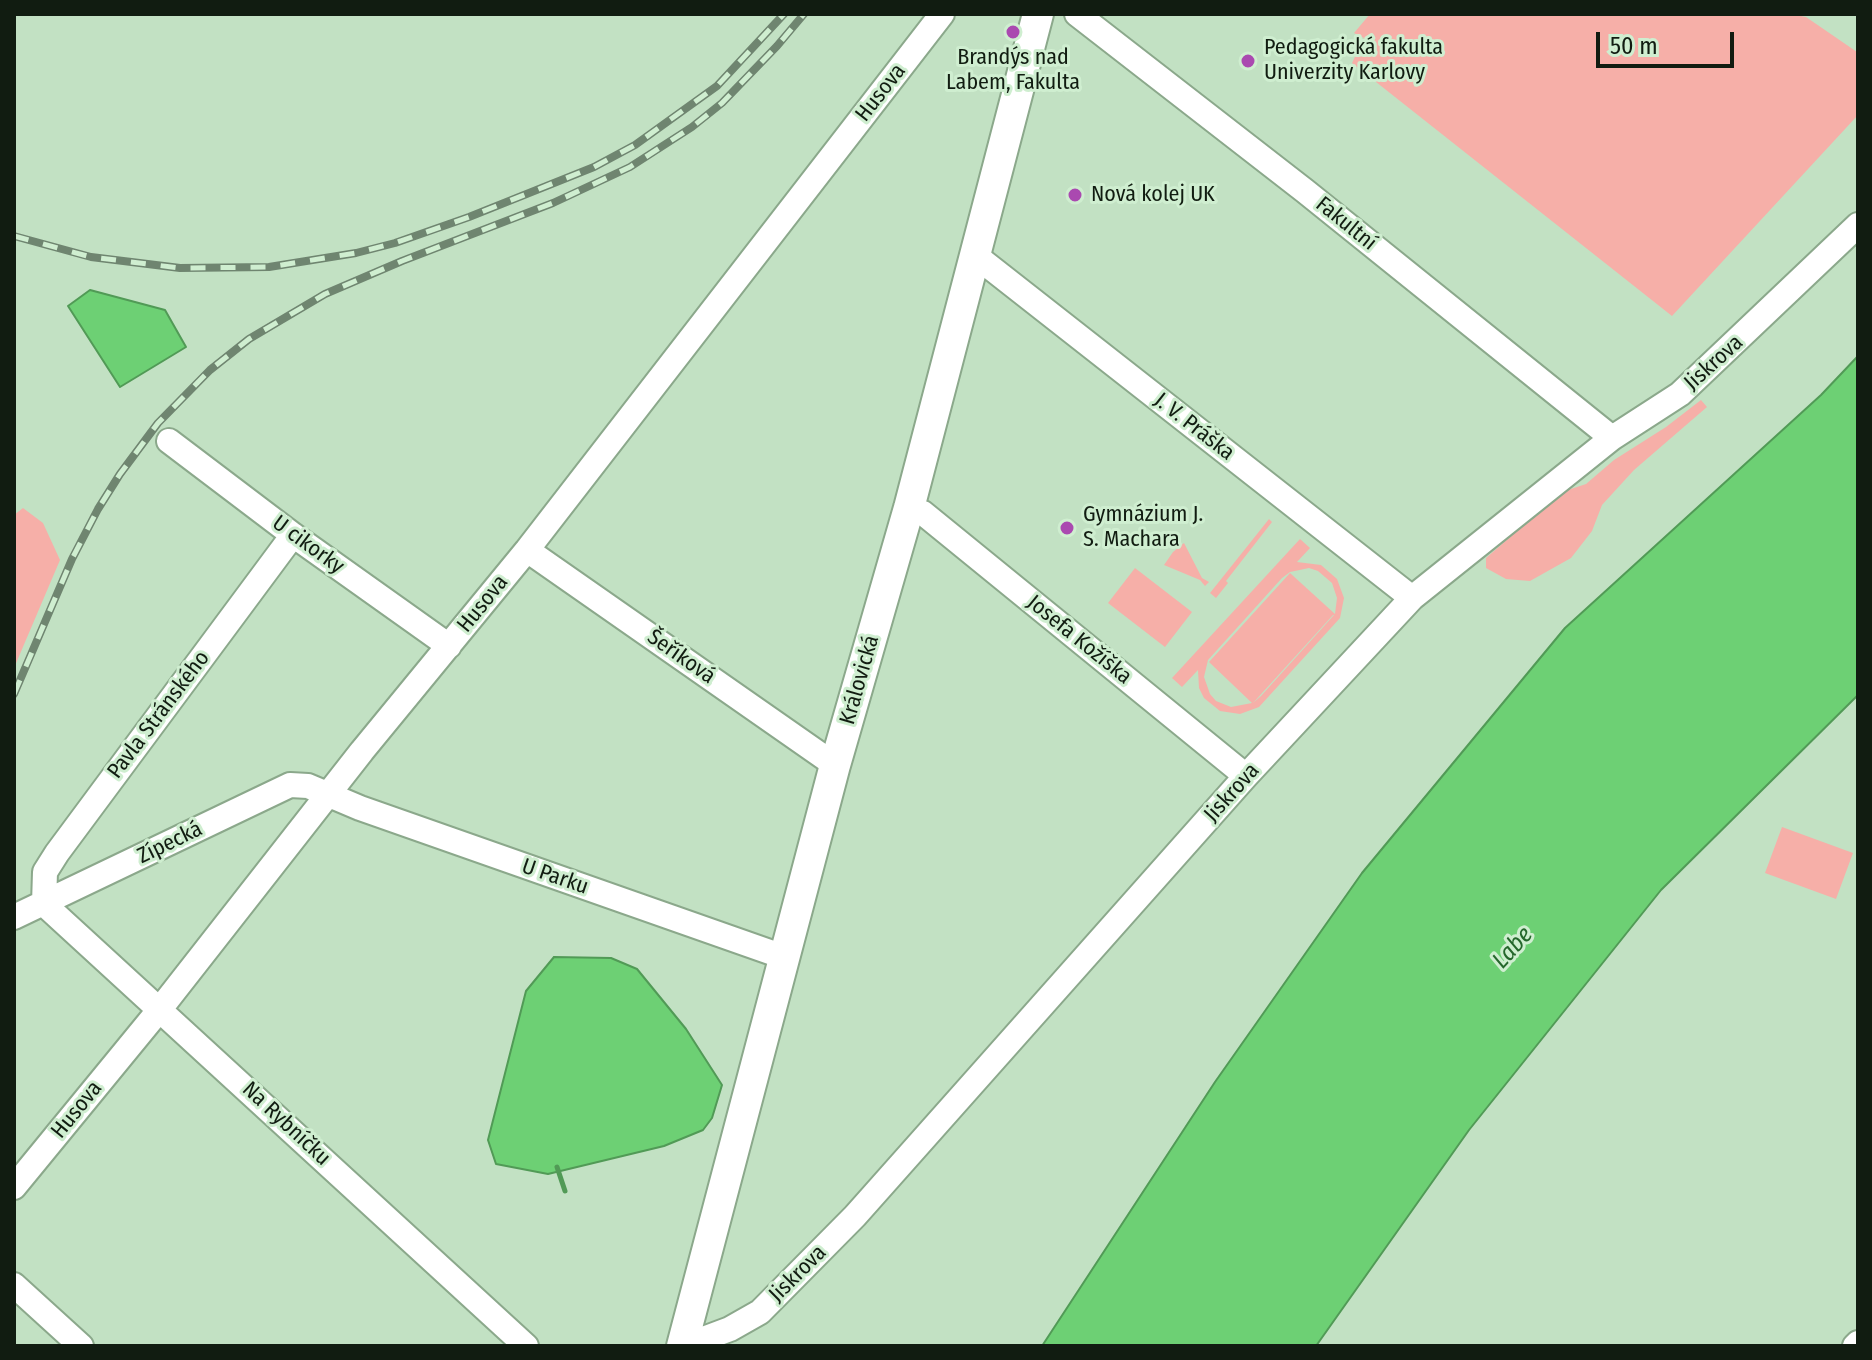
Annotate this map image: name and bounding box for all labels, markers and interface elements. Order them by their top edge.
scale bar [1600,16,1738,66]
marker: Brandýs nad Labem, Fakulta [1004,23,1022,41]
text: 50 m [1610,32,1658,60]
place label: Pedagogická fakulta Univerzity Karlovy [1264,35,1443,86]
place label: Brandýs nad Labem, Fakulta [946,45,1080,96]
marker: Pedagogická fakulta Univerzity Karlovy [1239,52,1257,70]
street label: Husova [850,59,912,127]
place label: Nová kolej UK [1091,182,1215,208]
marker: Nová kolej UK [1066,186,1084,204]
street label: Fakultní [1310,191,1382,257]
street label: Jiskrova [1679,330,1749,396]
street label: J. V. Práška [1149,387,1239,467]
place label: Gymnázium J. S. Machara [1083,502,1203,554]
street label: U cikorky [267,510,349,580]
marker: Gymnázium J. S. Machara [1058,519,1076,537]
street label: Husova [452,570,514,638]
street label: Josefa Kožíška [1021,590,1137,690]
street label: Šeříková [642,624,720,690]
street label: Královická [835,632,885,728]
street label: Pavla Stránského [102,646,216,784]
street label: Jiskrova [1199,758,1265,828]
street label: Zípecká [133,816,207,870]
street label: U Parku [518,853,592,901]
water label: Labe [1487,921,1539,975]
street label: Husova [46,1076,108,1144]
street label: Na Rybníčku [236,1077,336,1171]
street label: Jiskrova [764,1240,832,1308]

